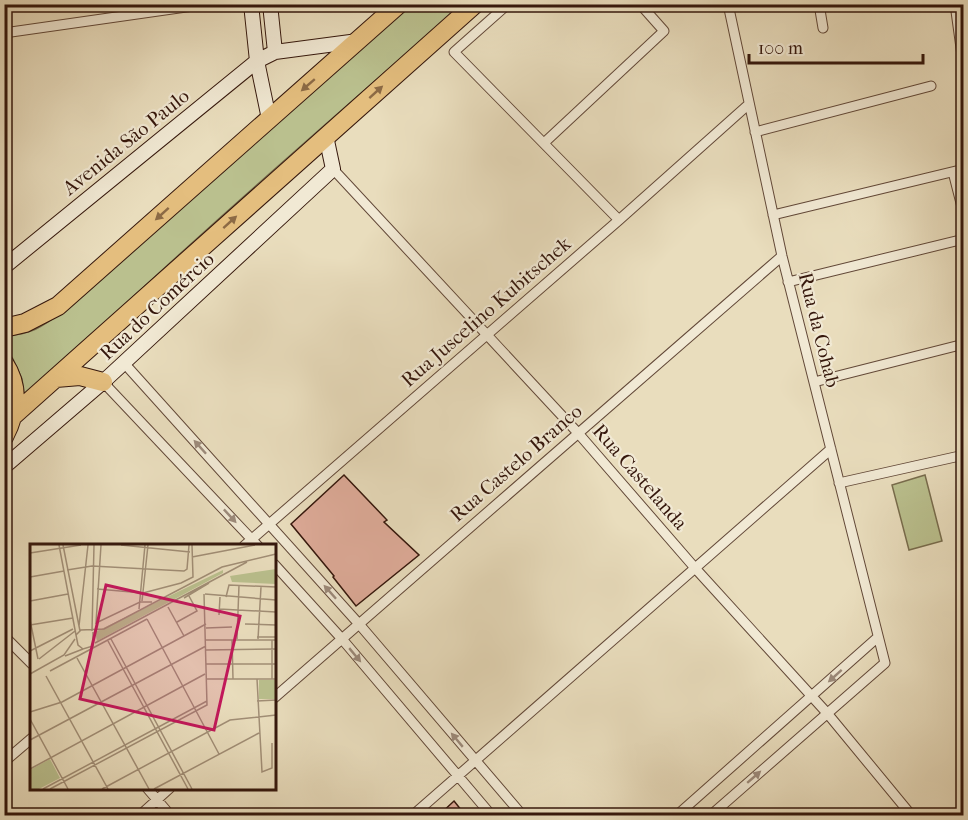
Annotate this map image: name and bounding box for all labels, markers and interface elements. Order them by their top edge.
scale bar [749,27,923,65]
text: 100 m [758,38,803,59]
one-way arrow [301,78,316,91]
street label: Avenida São Paulo [57,84,194,201]
one-way arrow [368,86,383,99]
one-way arrow [155,207,170,220]
one-way arrow [222,216,237,229]
street label: Rua Juscelino Kubitschek [397,232,576,392]
street label: Rua do Comércio [95,247,219,365]
street label: Rua da Cohab [794,270,844,390]
street label: Rua Castelo Branco [445,399,587,527]
street label: Rua Castelanda [588,419,693,535]
one-way arrow [194,440,207,455]
one-way arrow [223,508,237,523]
inset map [30,544,276,790]
one-way arrow [324,585,337,600]
one-way arrow [348,647,361,662]
one-way arrow [828,669,843,682]
one-way arrow [451,732,464,748]
one-way arrow [746,771,761,784]

